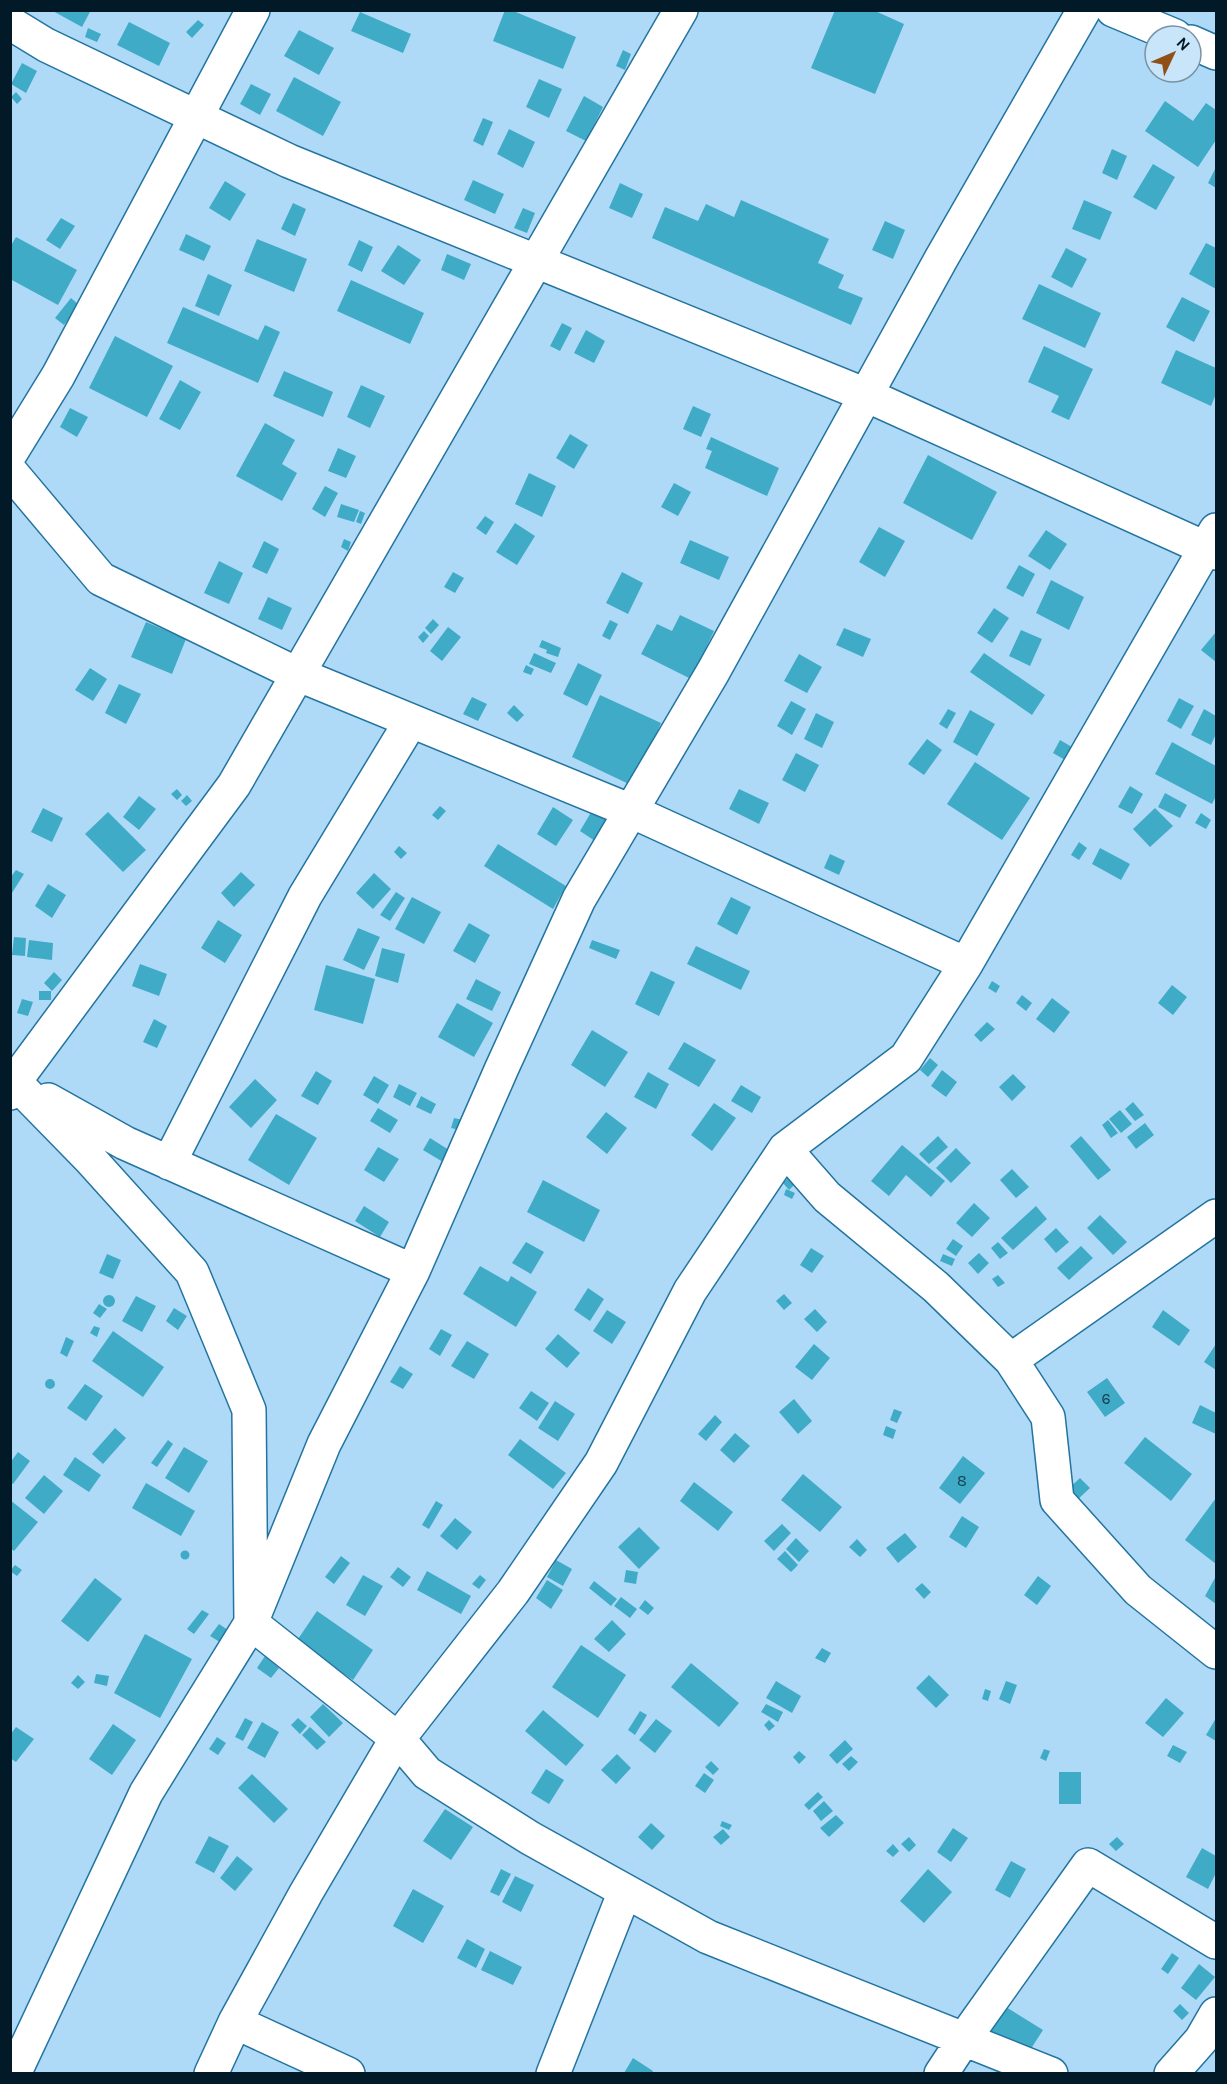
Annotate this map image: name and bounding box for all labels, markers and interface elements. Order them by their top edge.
north arrow [1143,24,1203,84]
text: N [1173,33,1194,55]
house number: 6 [1101,1389,1111,1408]
house number: 8 [957,1471,967,1490]

